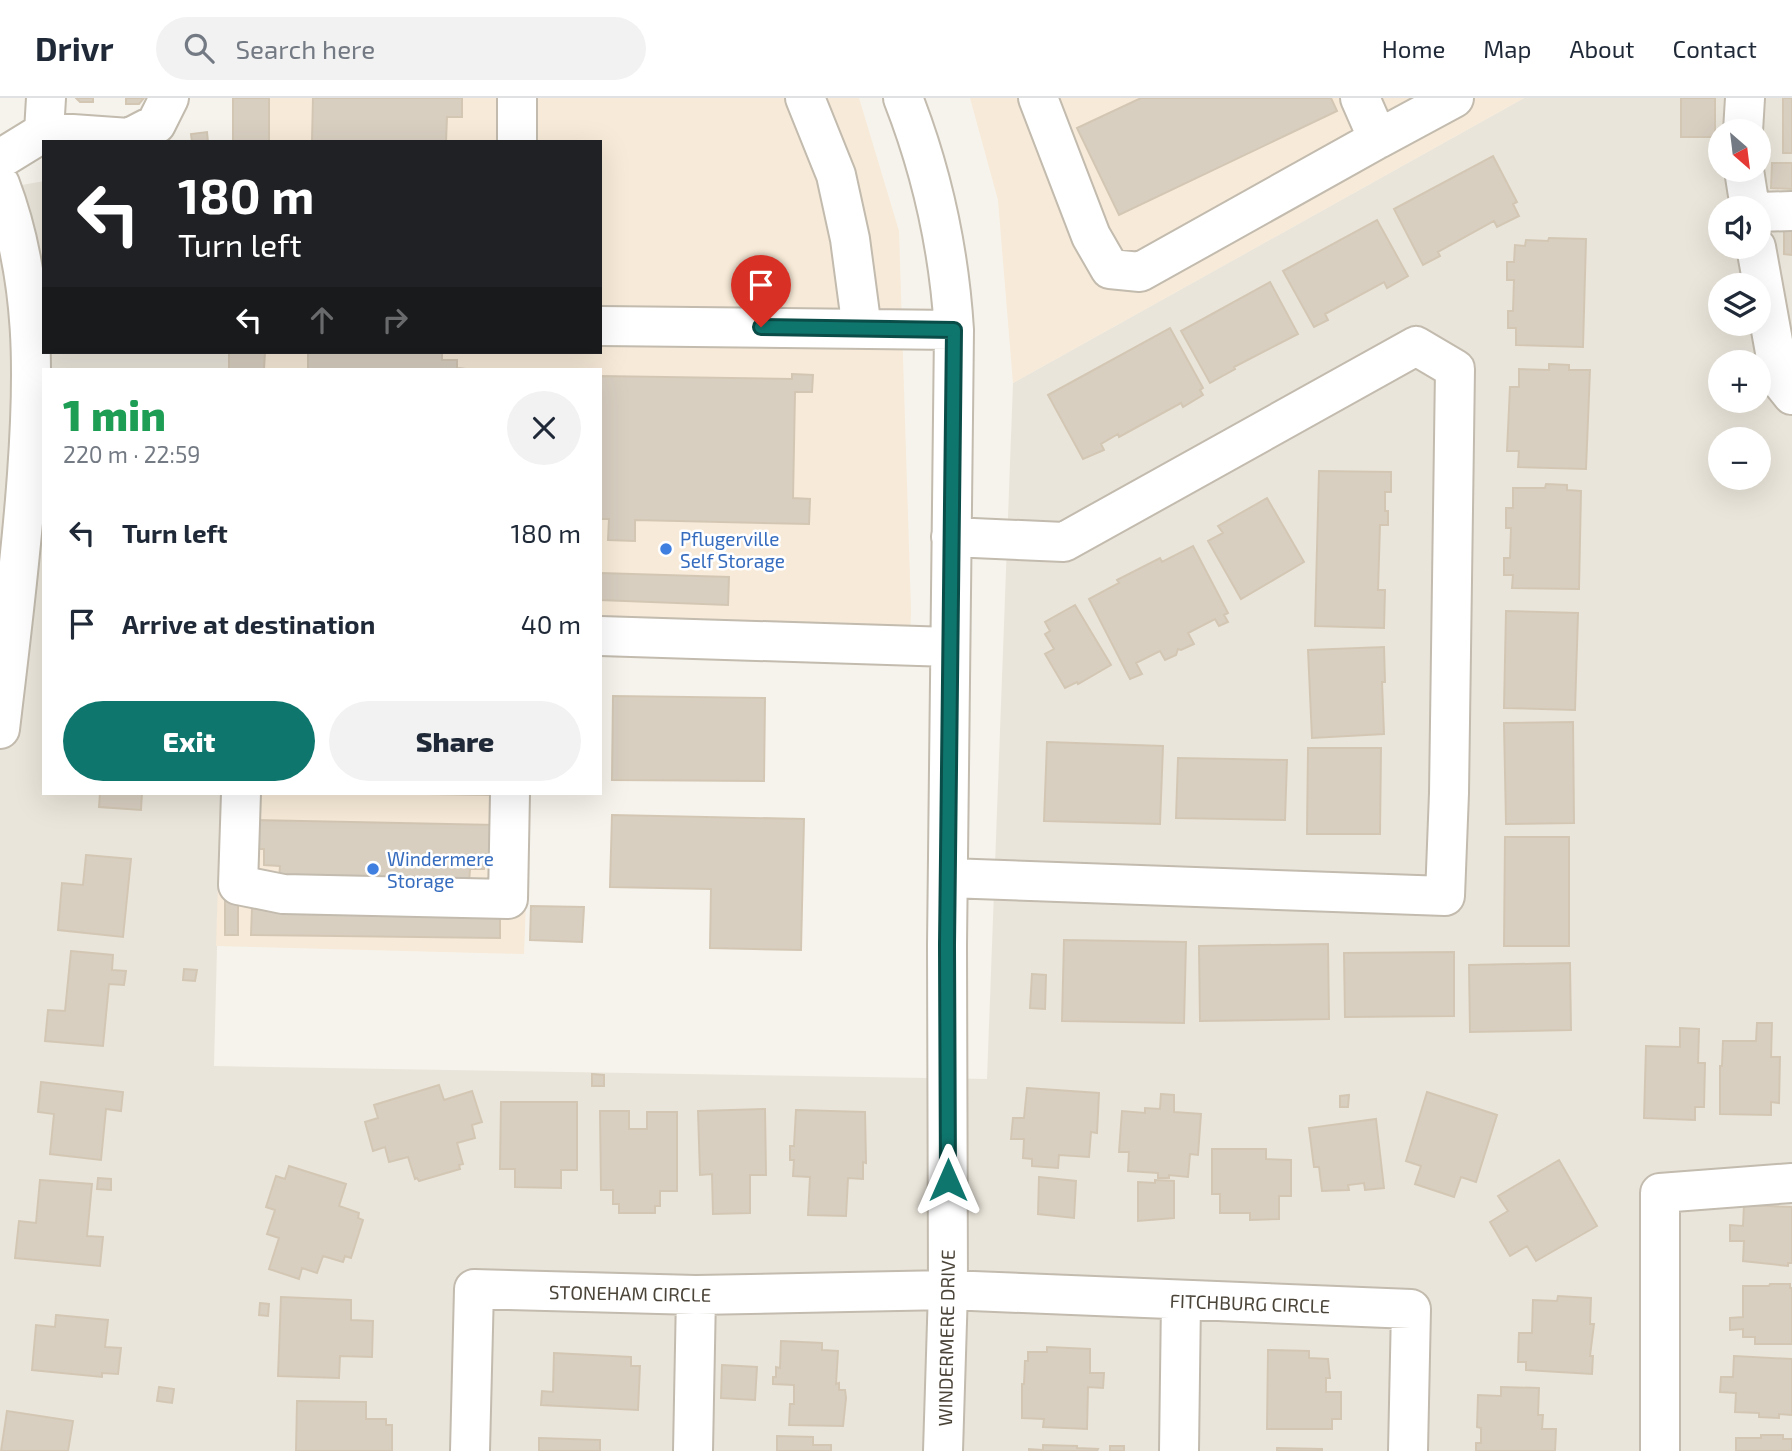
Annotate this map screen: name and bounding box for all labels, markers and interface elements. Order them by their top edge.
search box [156,17,646,80]
text: Drivr [35,28,114,68]
icon: search [180,29,218,67]
text: Search here [236,33,375,64]
text: Home [1382,34,1445,63]
text: Map [1483,34,1531,63]
text: About [1569,34,1635,63]
text: Contact [1673,34,1757,63]
north arrow [1708,119,1771,182]
map controls [1708,119,1771,490]
text: 180 m [178,165,314,224]
icon: left [63,168,154,259]
button: sound [1708,196,1771,259]
text: Turn left [178,225,302,263]
pin [731,255,791,327]
icon: arrive [742,266,780,304]
button: layers [1708,273,1771,336]
icon: left [230,301,268,339]
icon: ahead [303,301,341,339]
icon: right [376,301,414,339]
button: + [1708,350,1771,413]
text: 1 min [63,389,166,439]
button: close [507,391,581,465]
button: − [1708,427,1771,490]
text: 220 m · 22:59 [63,440,200,468]
icon: left [63,514,101,552]
text: Turn left [122,517,228,548]
text: 180 m [511,517,581,548]
place label: Pflugerville Self Storage [680,527,785,572]
marker: Pflugerville Self Storage [658,541,674,557]
icon: arrive [63,605,101,643]
text: Arrive at destination [122,608,375,639]
text: 40 m [521,608,581,639]
button: Exit [63,701,315,781]
button: Share [329,701,581,781]
place label: Windermere Storage [387,847,494,892]
marker: Windermere Storage [365,861,381,877]
position arrow [911,1143,985,1217]
street label: WINDERMERE DRIVE [933,1249,959,1427]
street label: STONEHAM CIRCLE [549,1280,711,1306]
street label: FITCHBURG CIRCLE [1169,1289,1331,1317]

